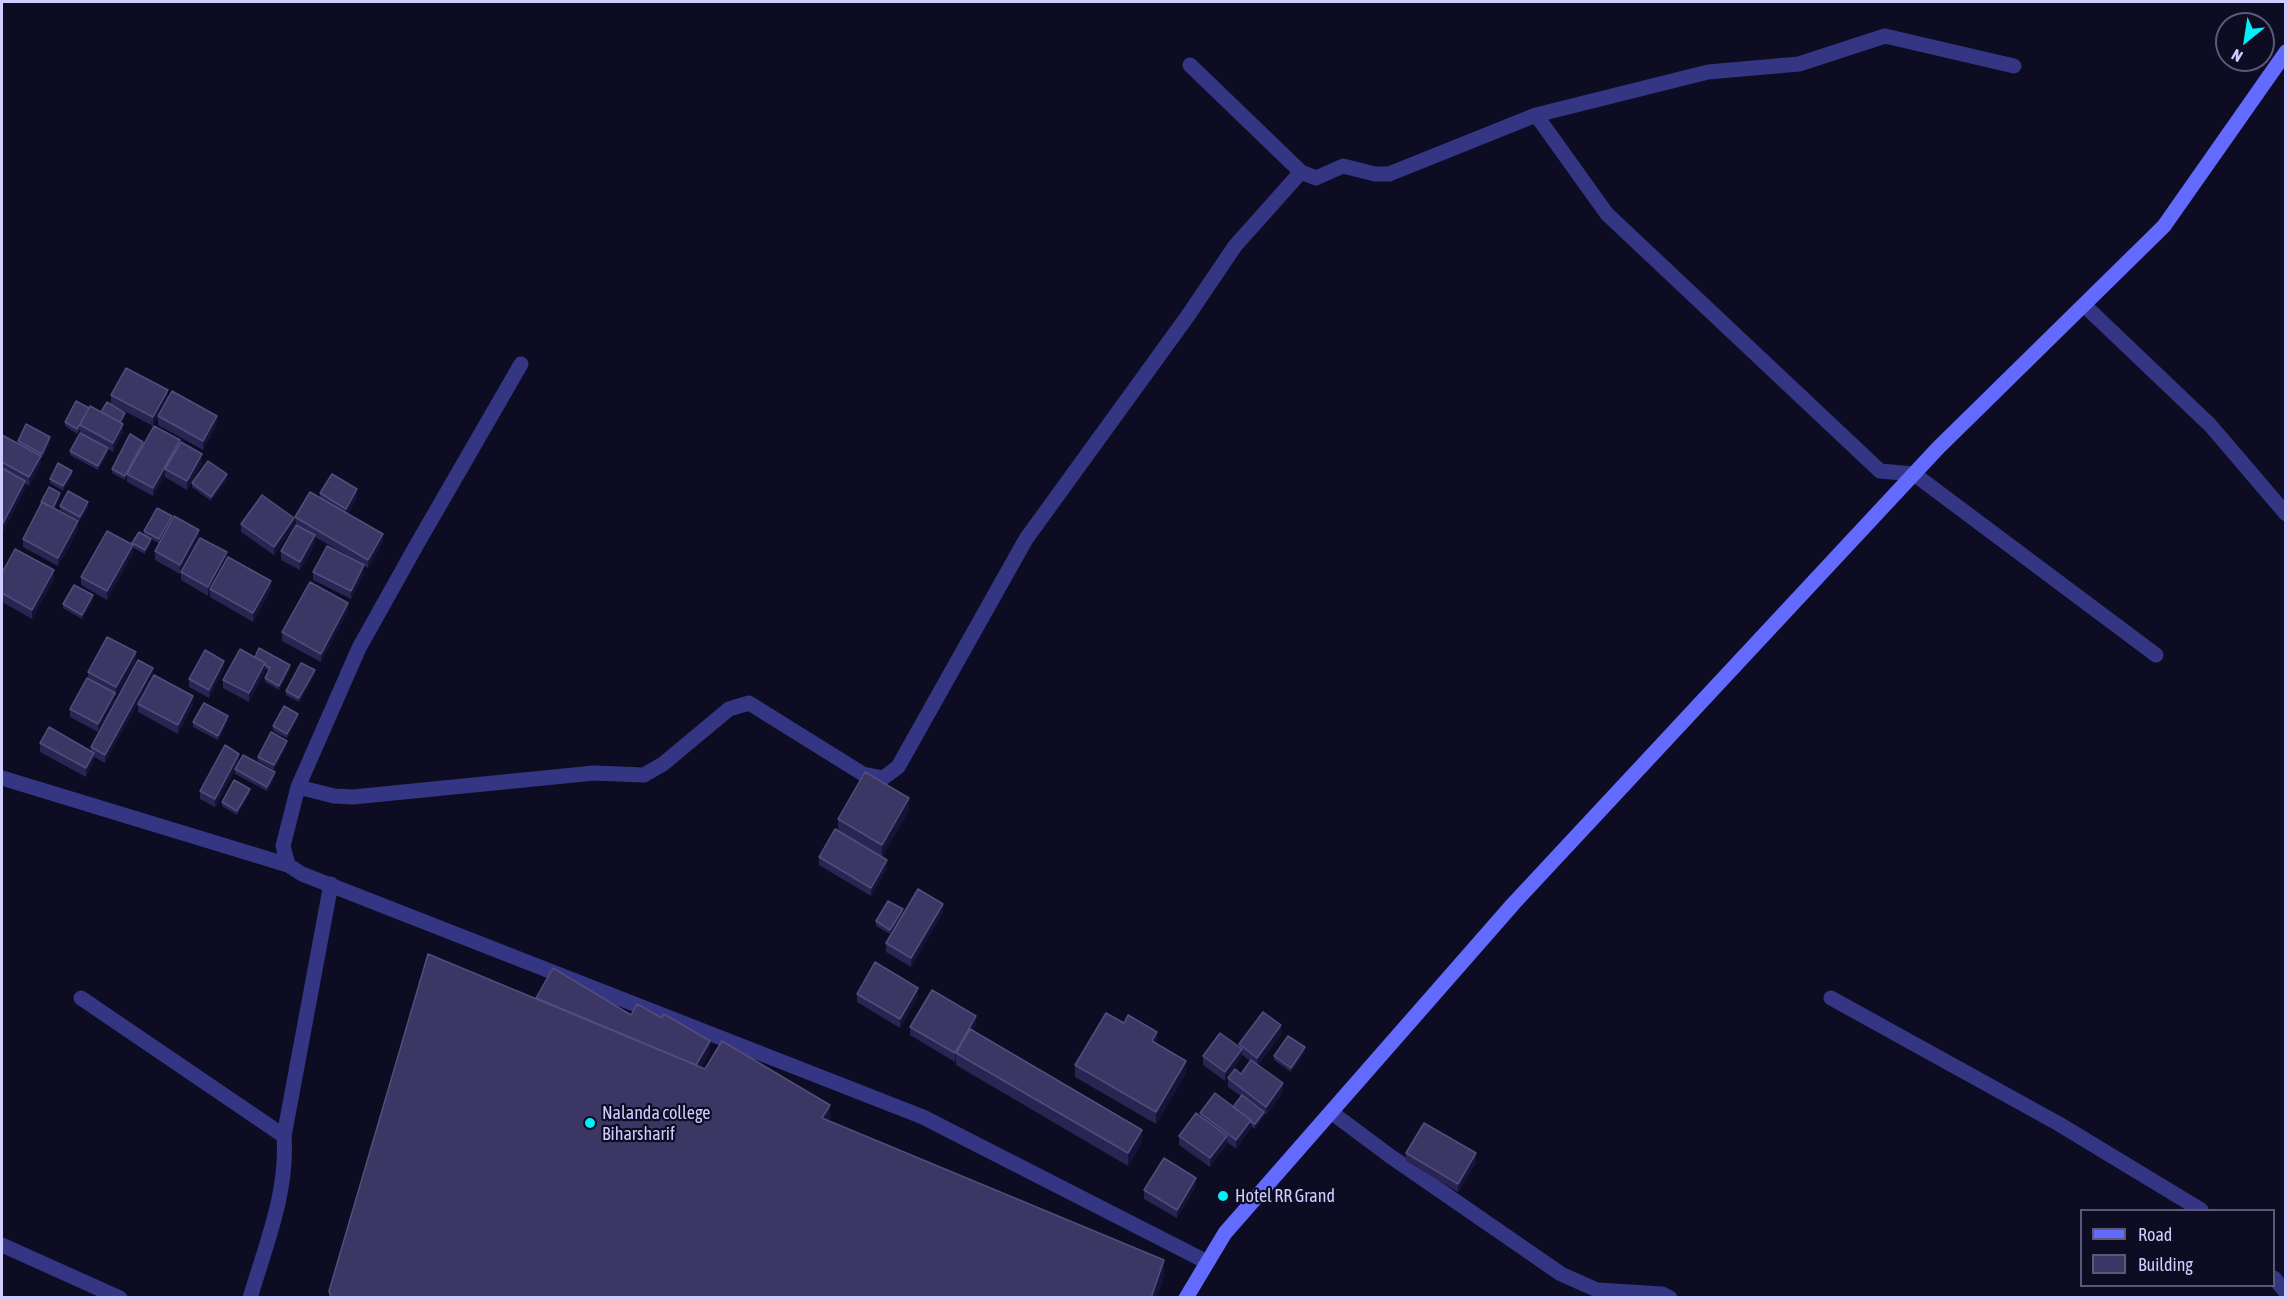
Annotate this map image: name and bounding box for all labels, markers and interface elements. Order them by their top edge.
north arrow [2215,12,2275,72]
text: N [2228,46,2246,66]
place label: Nalanda college Biharsharif [602,1102,710,1144]
marker: Nalanda college Biharsharif [583,1116,597,1130]
place label: Hotel RR Grand [1235,1185,1335,1207]
marker: Hotel RR Grand [1216,1189,1230,1203]
legend [2080,1209,2275,1287]
text: Road [2138,1224,2172,1245]
text: Building [2138,1254,2193,1275]

